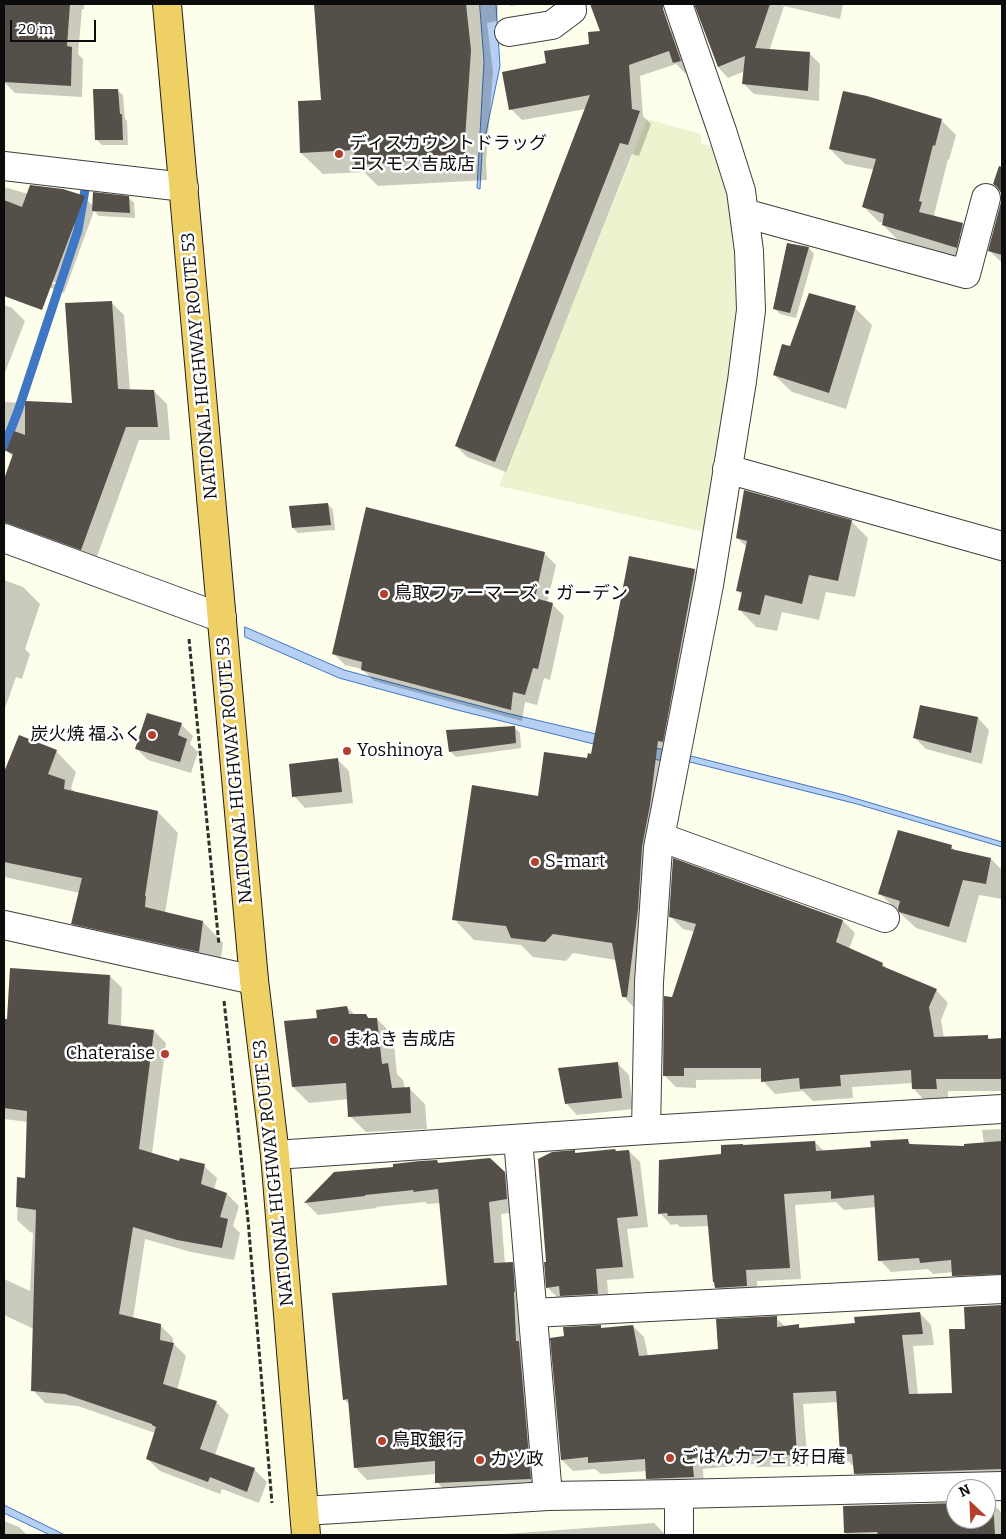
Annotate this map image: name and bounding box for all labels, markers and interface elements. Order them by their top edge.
scale bar [12,10,99,42]
text: 20 m [18,20,53,38]
place label: ディスカウントドラッグ コスモス吉成店 [349,133,547,176]
marker: ディスカウントドラッグ コスモス吉成店 [333,148,345,160]
street label: NATIONAL HIGHWAY ROUTE 53 [178,232,222,500]
place label: 鳥取ファーマーズ・ガーデン [394,583,628,605]
marker: 鳥取ファーマーズ・ガーデン [378,588,390,600]
street label: NATIONAL HIGHWAY ROUTE 53 [213,636,257,904]
place label: 炭火焼 福ふく [30,724,142,746]
marker: 炭火焼 福ふく [146,729,158,741]
place label: Yoshinoya [357,740,443,762]
marker: Yoshinoya [341,745,353,757]
place label: S-mart [545,851,606,873]
marker: S-mart [529,856,541,868]
place label: まねき 吉成店 [344,1029,456,1051]
marker: まねき 吉成店 [328,1034,340,1046]
street label: NATIONAL HIGHWAY ROUTE 53 [249,1039,299,1307]
place label: Chateraise [66,1043,155,1065]
marker: Chateraise [159,1048,171,1060]
place label: 鳥取銀行 [392,1430,464,1452]
marker: 鳥取銀行 [376,1435,388,1447]
place label: ごはんカフェ 好日庵 [680,1447,846,1469]
place label: カツ政 [490,1449,544,1471]
marker: ごはんカフェ 好日庵 [664,1452,676,1464]
marker: カツ政 [474,1454,486,1466]
north arrow [946,1479,996,1529]
text: N [956,1481,973,1501]

